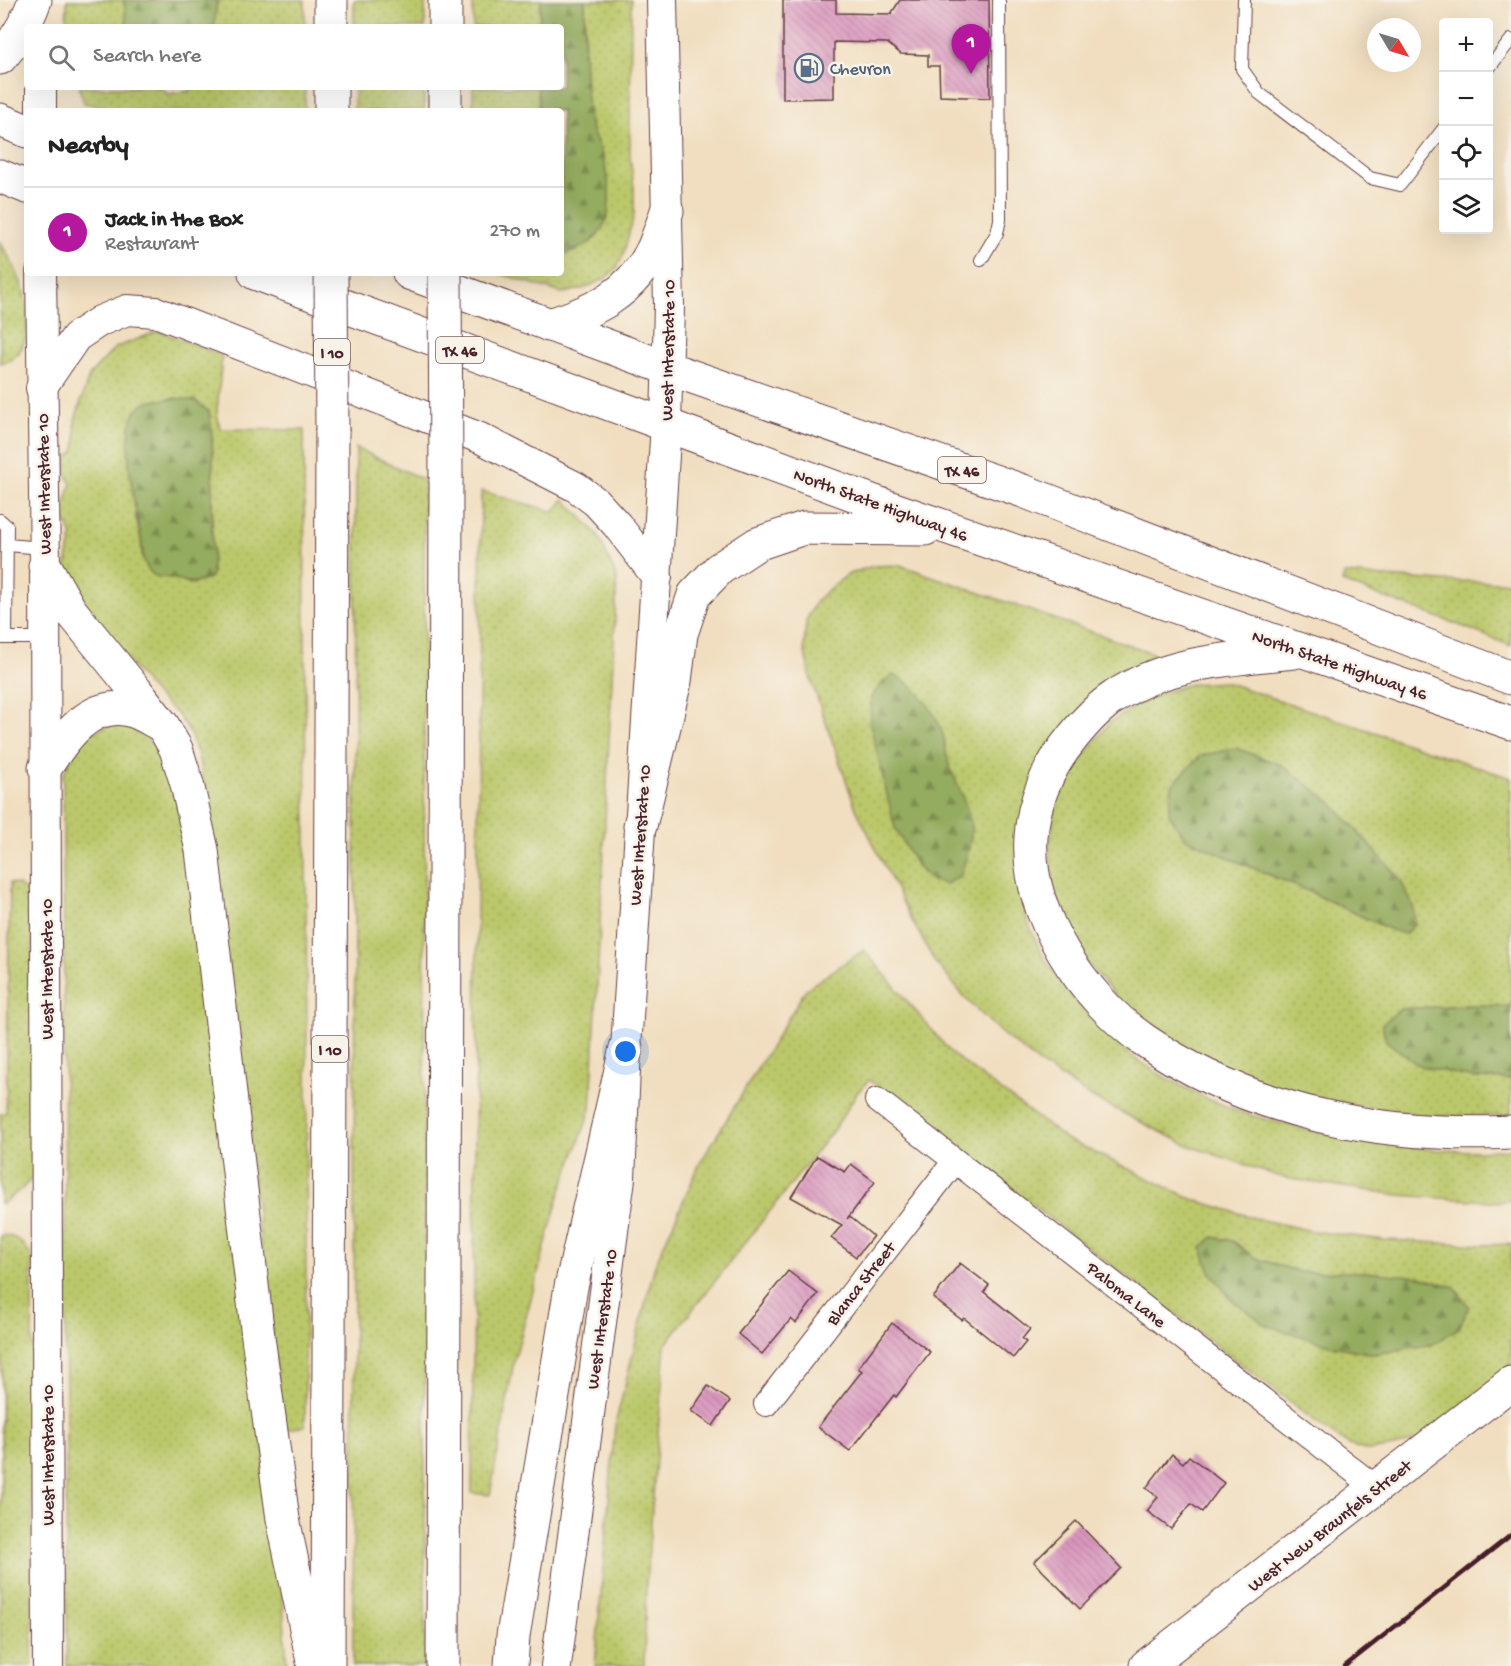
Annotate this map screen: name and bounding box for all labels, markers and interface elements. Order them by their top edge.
north arrow [1367,18,1421,72]
map controls [1439,18,1493,234]
button: + [1439,18,1493,72]
search box [24,24,564,90]
pin: 1 [952,25,990,74]
icon: search [45,41,78,74]
text: Search here [93,44,201,70]
fuel station icon: Chevron [793,52,825,84]
place label: Chevron [830,60,891,81]
button: − [1439,72,1493,126]
button: locate [1439,126,1493,180]
text: Nearby [48,132,129,163]
button: layers [1439,180,1493,234]
text: Jack in the Box [105,208,243,234]
text: 1 [63,221,72,244]
text: 270 m [490,221,540,244]
text: Restaurant [105,234,198,257]
street label: West Interstate 10 [658,279,681,421]
road number: TX 46 [436,337,484,363]
road number: I 10 [314,339,350,365]
street label: West Interstate 10 [34,413,57,555]
road number: TX 46 [938,457,986,483]
street label: North State Highway 46 [790,465,971,548]
street label: North State Highway 46 [1249,626,1430,707]
street label: West Interstate 10 [626,764,657,906]
street label: West Interstate 10 [38,898,59,1040]
road number: I 10 [312,1036,348,1062]
your location [611,1037,640,1066]
street label: Blanca Street [822,1237,902,1331]
street label: West Interstate 10 [583,1248,624,1391]
street label: Paloma Lane [1081,1258,1170,1334]
street label: West Interstate 10 [39,1384,60,1526]
street label: West New Braunfels Street [1244,1455,1418,1598]

